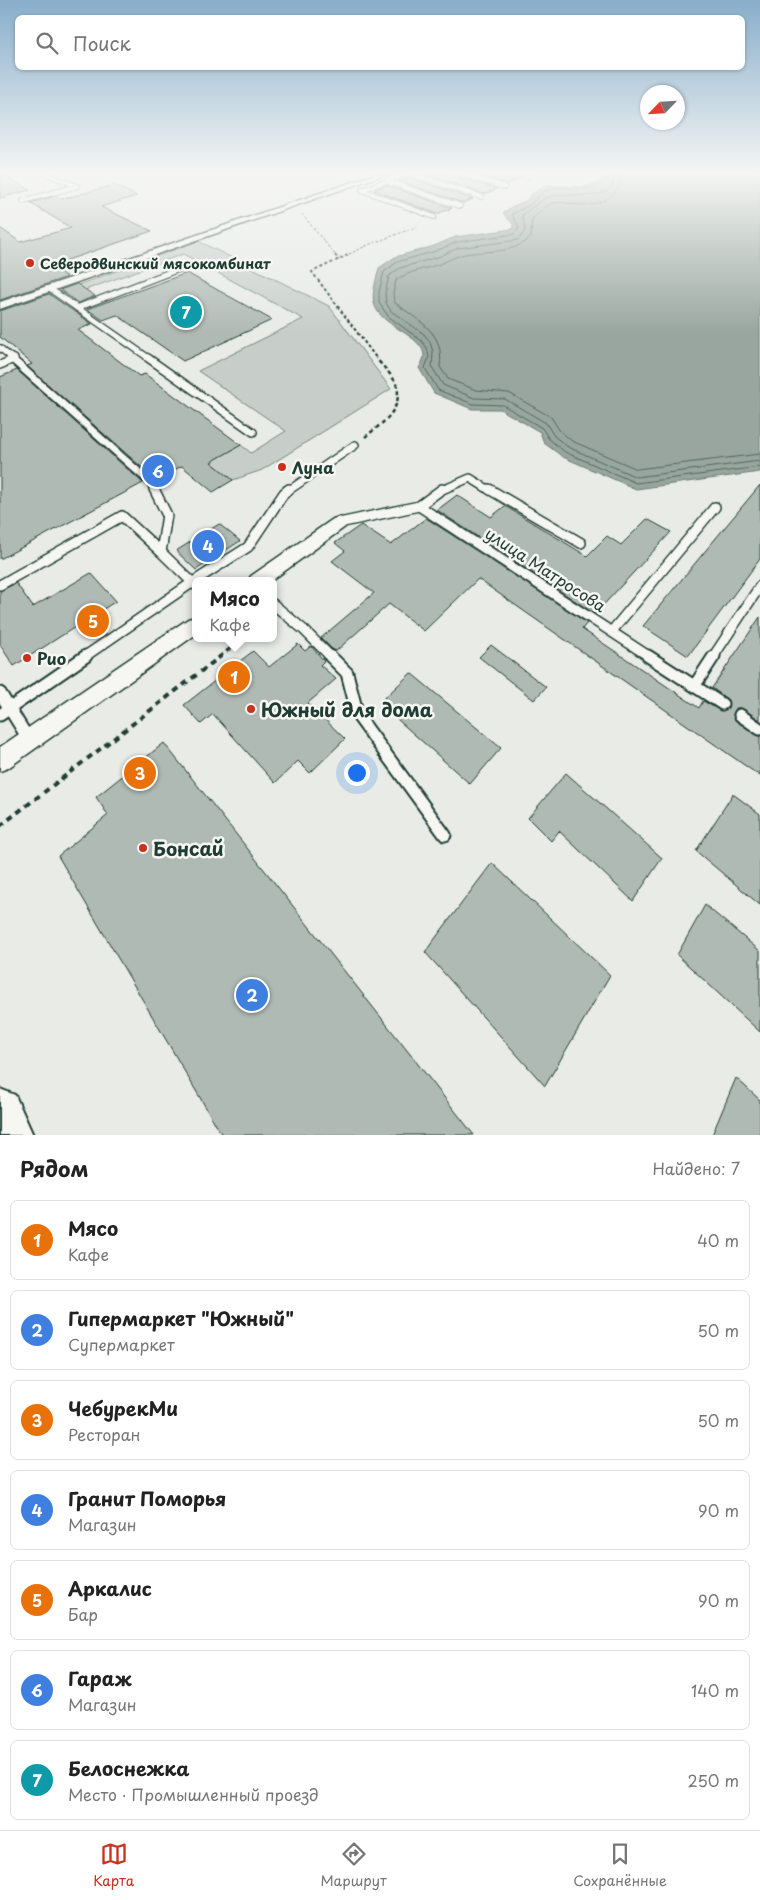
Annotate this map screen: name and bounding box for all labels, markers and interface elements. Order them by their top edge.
search box [15,15,745,70]
icon: search [33,29,61,57]
text: Поиск [73,29,131,57]
north arrow [640,85,685,130]
place label: Северодвинский мясокомбинат [40,253,271,274]
marker: Северодвинский мясокомбинат [24,257,36,269]
pin: 7 [170,293,202,331]
pin: 6 [142,452,174,490]
place label: Луна [292,455,334,479]
marker: Луна [276,461,288,473]
street label: улица Матросова [481,521,611,617]
pin: 4 [192,527,224,565]
popup [192,577,277,642]
text: Мясо [209,584,260,612]
pin: 5 [77,602,109,640]
text: Кафе [209,612,250,636]
place label: Рио [37,646,66,670]
marker: Рио [21,652,33,664]
pin: 1 [218,658,250,696]
place label: Южный для дома [261,695,433,723]
marker: Южный для дома [245,703,257,715]
pin: 3 [124,754,156,792]
your location [344,760,370,786]
place label: Бонсай [153,834,224,862]
marker: Бонсай [137,842,149,854]
pin: 2 [236,976,268,1014]
text: Рядом [20,1152,88,1184]
text: Найдено: 7 [653,1156,740,1180]
text: Мясо [68,1214,118,1242]
text: 1 [33,1228,41,1252]
text: 40 m [697,1228,739,1252]
text: Кафе [68,1242,109,1266]
text: Гипермаркет "Южный" [68,1304,294,1332]
text: 2 [31,1318,43,1342]
text: 50 m [698,1318,739,1342]
text: Супермаркет [68,1332,175,1356]
text: ЧебурекМи [68,1394,178,1422]
text: 3 [32,1408,42,1432]
text: 50 m [698,1408,739,1432]
text: Ресторан [68,1422,141,1446]
text: Гранит Поморья [68,1484,226,1512]
text: 4 [32,1498,42,1522]
text: 90 m [698,1498,739,1522]
text: Магазин [68,1512,137,1536]
text: Аркалис [68,1574,152,1602]
text: 5 [32,1588,42,1612]
text: 90 m [698,1588,739,1612]
text: Бар [68,1602,98,1626]
text: Гараж [68,1664,132,1692]
text: 6 [31,1678,43,1702]
text: 140 m [691,1678,739,1702]
text: Магазин [68,1692,137,1716]
text: Белоснежка [68,1754,189,1782]
text: 7 [32,1768,42,1792]
text: 250 m [688,1768,739,1792]
text: Место · Промышленный проезд [68,1782,319,1806]
tab: Карта [93,1840,134,1891]
tab: Маршрут [321,1840,387,1891]
tab: Сохранённые [573,1840,667,1891]

